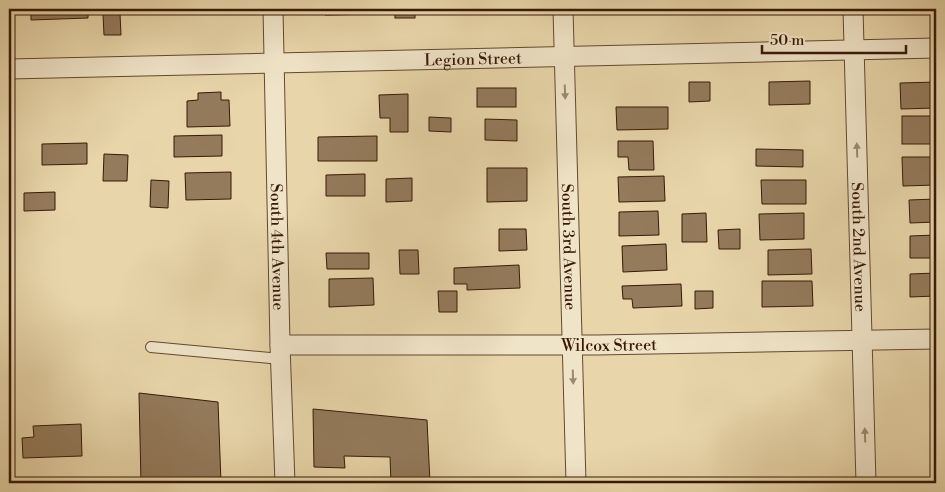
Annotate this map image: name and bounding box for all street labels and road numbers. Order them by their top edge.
street label: Legion Street [424,48,522,71]
street label: South 2nd Avenue [847,182,870,312]
street label: South 4th Avenue [266,183,288,311]
street label: South 3rd Avenue [557,183,580,311]
street label: Wilcox Street [560,335,657,356]

